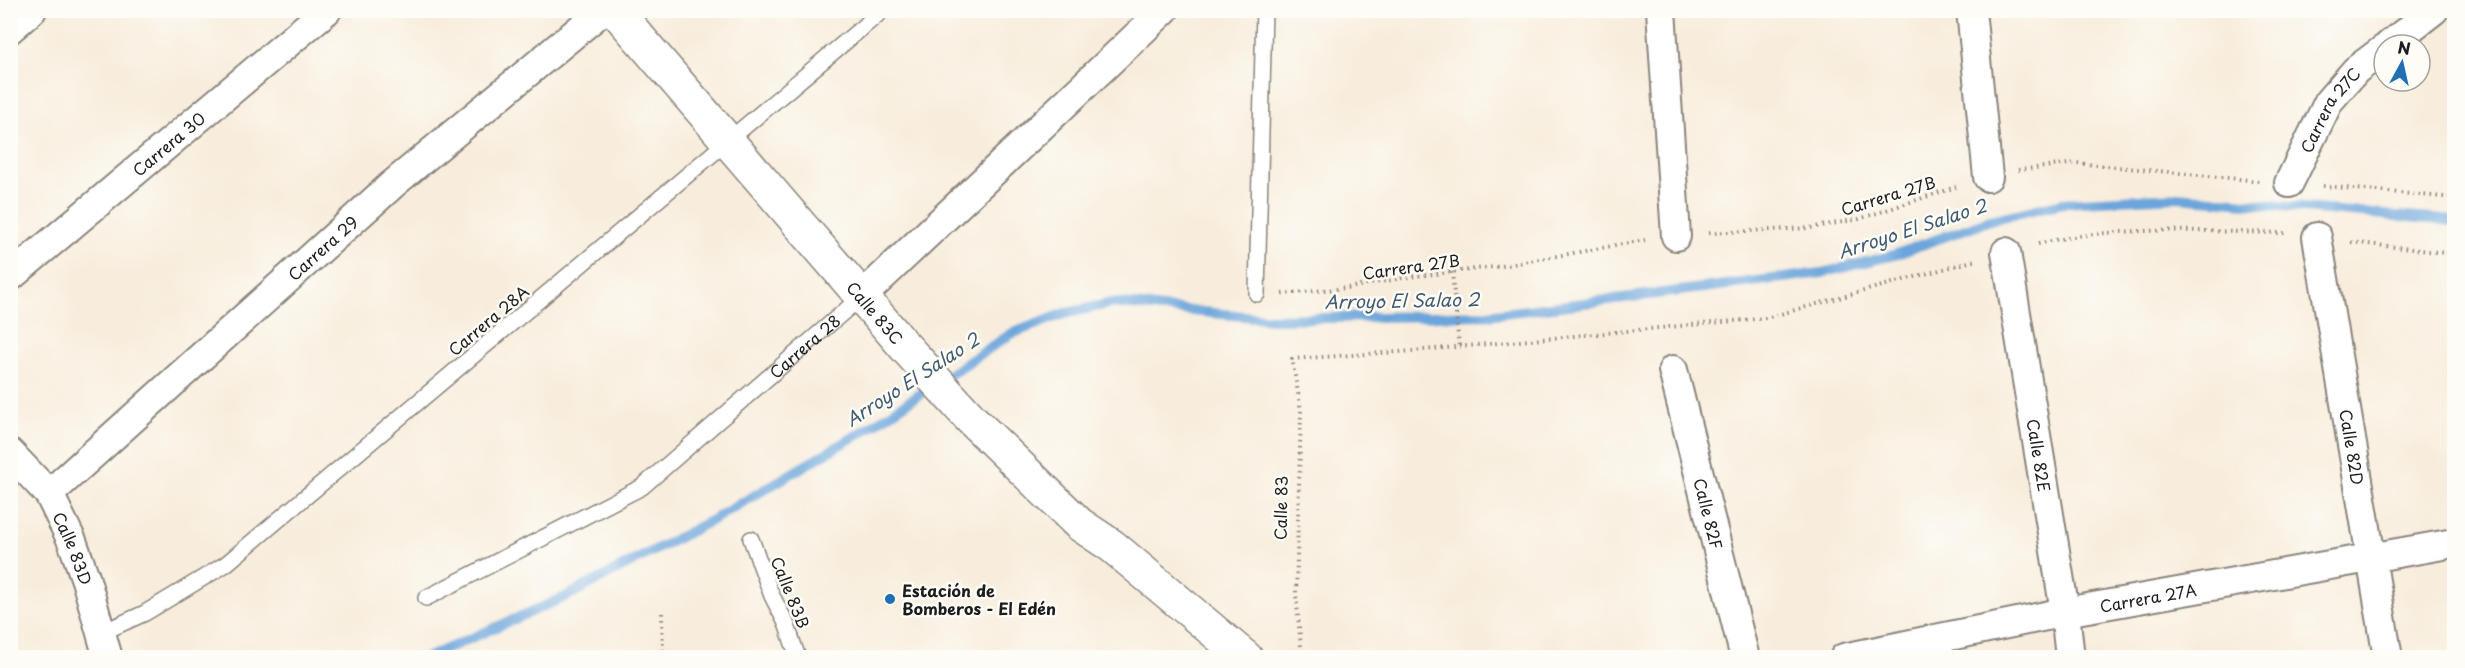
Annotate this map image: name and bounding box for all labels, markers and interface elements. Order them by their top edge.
north arrow [2372,33,2432,93]
text: N [2396,34,2412,60]
street label: Carrera 27C [2294,62,2365,157]
street label: Carrera 30 [127,106,210,181]
street label: Carrera 27B [1838,169,1938,221]
water label: Arroyo El Salao 2 [1834,191,1991,265]
street label: Carrera 29 [282,210,363,286]
street label: Carrera 27B [1361,247,1461,285]
street label: Calle 83C [841,276,909,349]
street label: Carrera 28A [442,279,534,361]
water label: Arroyo El Salao 2 [1324,285,1481,315]
street label: Carrera 28 [764,308,845,384]
water label: Arroyo El Salao 2 [840,325,985,432]
street label: Calle 82D [2334,407,2371,487]
street label: Calle 82E [2022,417,2057,494]
street label: Calle 82F [1688,475,1729,552]
street label: Calle 83 [1267,476,1293,540]
street label: Calle 83D [47,507,99,588]
street label: Calle 83B [766,553,816,631]
street label: Carrera 27A [2098,577,2199,618]
place label: Estación de Bomberos - El Edén [902,578,1056,620]
marker: Estación de Bomberos - El Edén [883,592,897,606]

